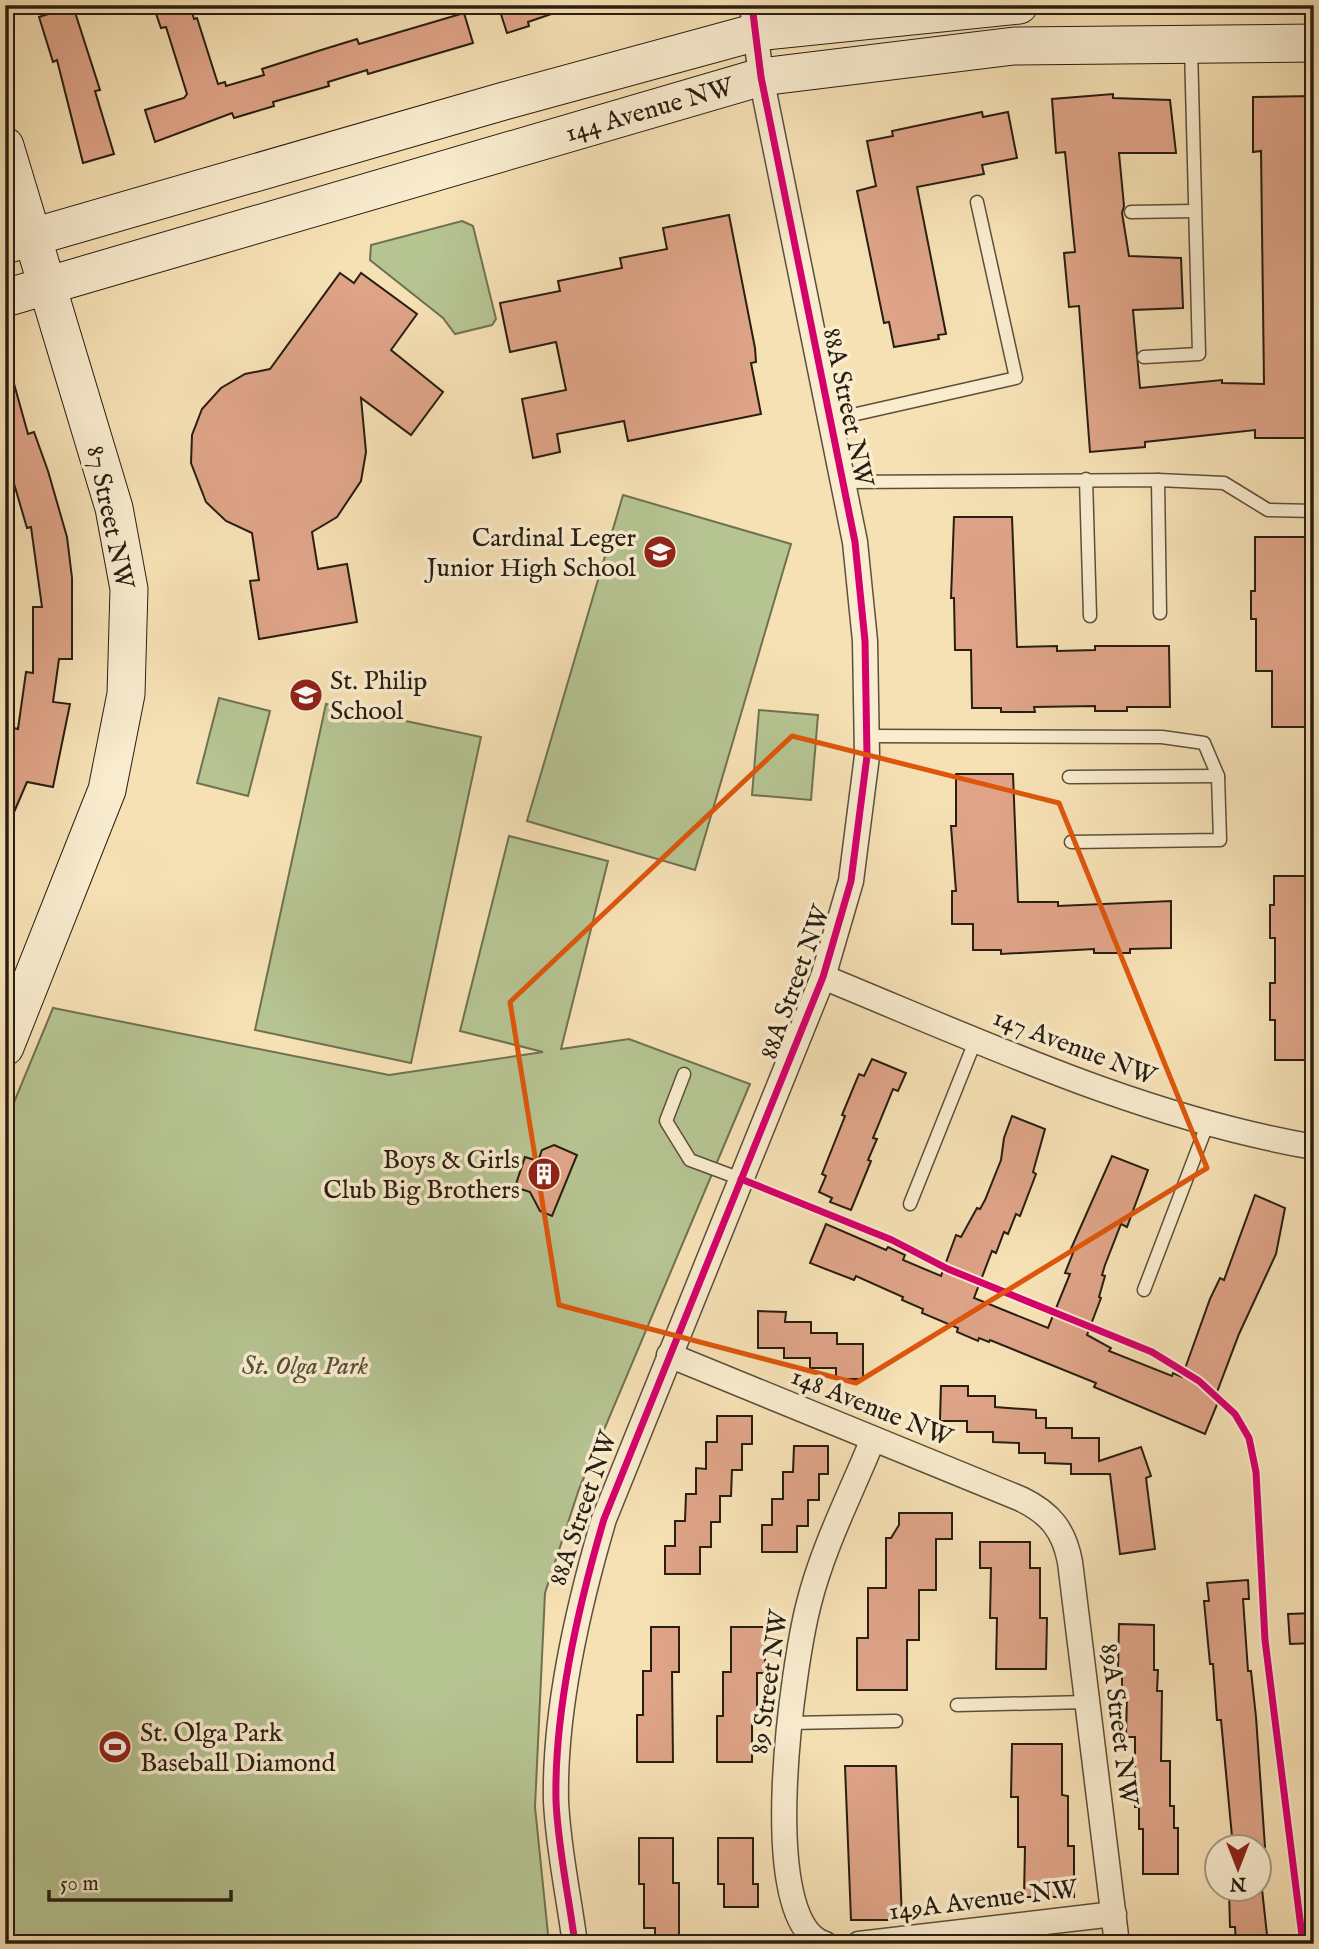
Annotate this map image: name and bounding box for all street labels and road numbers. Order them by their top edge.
street label: 144 Avenue NW [562,70,738,150]
street label: 88A Street NW [815,325,881,491]
street label: 87 Street NW [78,443,141,593]
street label: 88A Street NW [752,900,839,1064]
street label: 147 Avenue NW [988,1001,1162,1094]
street label: 148 Avenue NW [786,1360,958,1455]
street label: 88A Street NW [542,1426,626,1590]
street label: 89 Street NW [743,1607,796,1756]
street label: 89A Street NW [1092,1642,1145,1808]
street label: 149A Avenue NW [887,1872,1080,1928]

